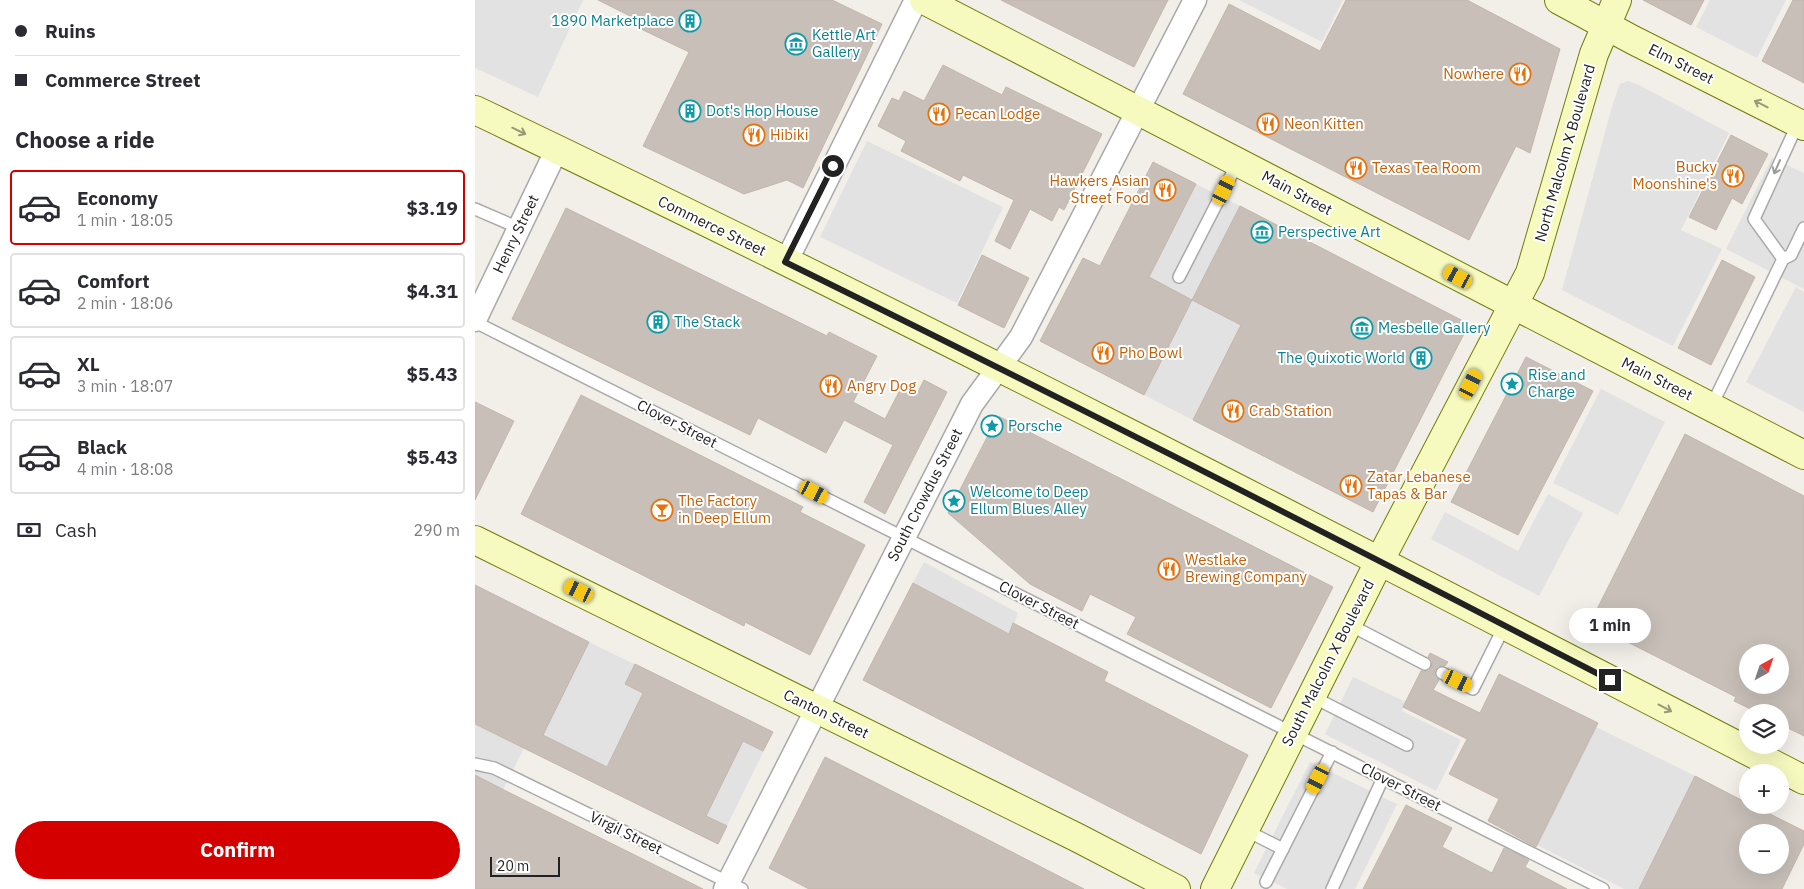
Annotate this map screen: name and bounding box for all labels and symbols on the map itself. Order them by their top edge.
building icon: 1890 Marketplace [678,9,702,33]
place label: 1890 Marketplace [551,11,674,30]
place label: Kettle Art Gallery [812,25,876,61]
museum icon: Kettle Art Gallery [784,32,808,56]
street label: Elm Street [1645,39,1717,88]
restaurant icon: Nowhere [1508,62,1532,86]
street label: North Malcolm X Boulevard [1530,62,1599,244]
place label: Nowhere [1443,64,1504,83]
building icon: Dot's Hop House [678,99,702,123]
one-way arrow [1753,99,1768,109]
place label: Dot's Hop House [706,101,819,120]
restaurant icon: Pecan Lodge [927,102,951,126]
place label: Pecan Lodge [955,104,1040,123]
restaurant icon: Neon Kitten [1256,112,1280,136]
place label: Neon Kitten [1284,114,1364,133]
restaurant icon: Hibiki [742,123,766,147]
place label: Hibiki [770,125,808,144]
one-way arrow [511,127,526,136]
route start [822,155,844,177]
restaurant icon: Texas Tea Room [1344,156,1368,180]
place label: Bucky Moonshine's [1633,157,1717,193]
place label: Texas Tea Room [1372,158,1481,177]
one-way arrow [1771,159,1781,174]
restaurant icon: Bucky Moonshine's [1721,164,1745,188]
street label: Main Street [1259,166,1336,219]
place label: Hawkers Asian Street Food [1049,171,1149,207]
car [1210,173,1237,207]
restaurant icon: Hawkers Asian Street Food [1153,178,1177,202]
street label: Henry Street [488,191,543,276]
street label: Commerce Street [655,191,769,260]
museum icon: Perspective Art [1250,220,1274,244]
place label: Perspective Art [1278,222,1381,241]
car [1441,263,1474,291]
building icon: The Stack [646,310,670,334]
place label: The Stack [674,312,740,331]
museum icon: Mesbelle Gallery [1350,316,1374,340]
place label: Mesbelle Gallery [1378,318,1491,337]
restaurant icon: Pho Bowl [1091,341,1115,365]
place label: Pho Bowl [1119,343,1182,362]
building icon: The Quixotic World [1409,346,1433,370]
place label: The Quixotic World [1277,348,1405,367]
street label: Main Street [1619,353,1696,405]
place label: Rise and Charge [1528,365,1586,401]
car [1457,367,1484,401]
place icon: Rise and Charge [1500,372,1524,396]
restaurant icon: Angry Dog [819,374,843,398]
place label: Angry Dog [847,376,916,395]
street label: Clover Street [634,395,720,452]
restaurant icon: Crab Station [1221,399,1245,423]
place label: Crab Station [1249,401,1332,420]
place icon: Porsche [980,414,1004,438]
place label: Porsche [1008,416,1062,435]
street label: South Crowdus Street [883,425,966,564]
place label: Zatar Lebanese Tapas & Bar [1367,467,1471,503]
restaurant icon: Zatar Lebanese Tapas & Bar [1339,474,1363,498]
car [797,479,830,505]
place label: Welcome to Deep Ellum Blues Alley [970,482,1089,518]
place icon: Welcome to Deep Ellum Blues Alley [942,489,966,513]
place label: The Factory in Deep Ellum [678,491,771,527]
bar icon: The Factory in Deep Ellum [650,498,674,522]
place label: Westlake Brewing Company [1185,550,1308,586]
restaurant icon: Westlake Brewing Company [1157,557,1181,581]
street label: Clover Street [996,576,1082,633]
street label: South Malcolm X Boulevard [1277,576,1378,749]
car [562,578,595,604]
callout: 1 min [1569,608,1651,642]
north arrow [1739,644,1789,694]
car [1441,668,1474,694]
route end [1599,669,1621,691]
street label: Canton Street [780,685,872,742]
one-way arrow [1658,703,1673,713]
street label: Clover Street [1358,758,1444,815]
car [1304,762,1331,796]
street label: Virgil Street [587,807,666,858]
scale bar [490,854,560,877]

